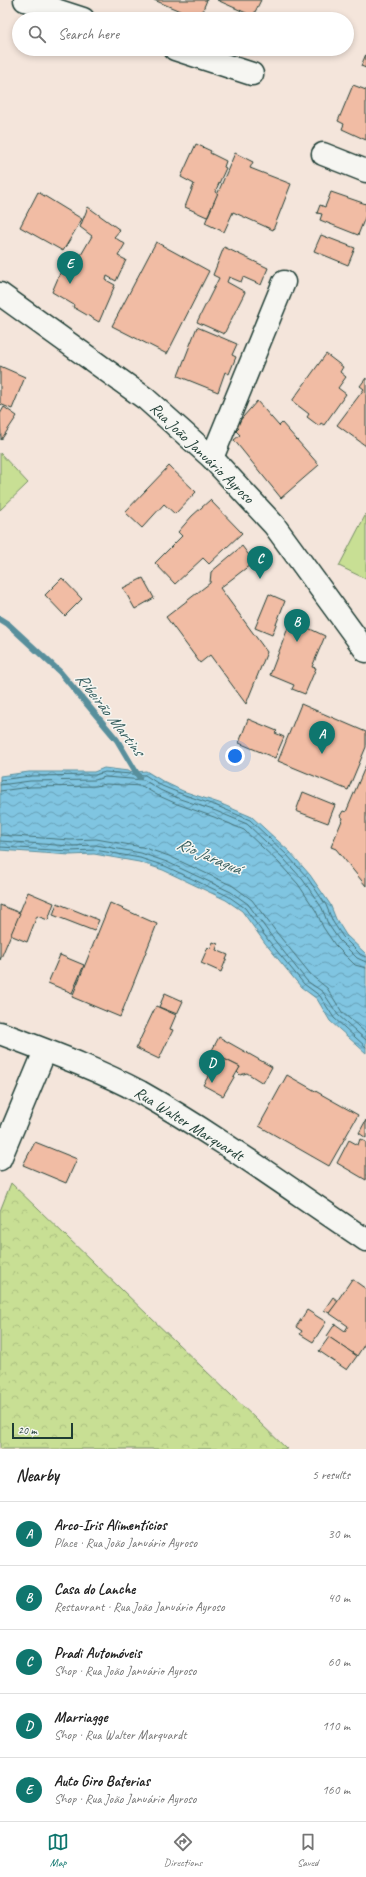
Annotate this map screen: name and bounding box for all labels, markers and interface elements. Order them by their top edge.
search box [12,12,354,56]
icon: search [26,23,48,45]
text: Search here [58,25,119,44]
pin: E [57,251,83,284]
street label: Rua João Januário Ayroso [146,398,259,509]
pin: C [247,546,273,579]
pin: B [284,609,310,642]
water label: Ribeirão Martins [71,668,151,762]
pin: A [309,721,335,754]
your location [225,746,245,766]
water label: Rio Jaraguá [174,833,249,881]
pin: D [199,1050,225,1083]
street label: Rua Walter Marquardt [131,1082,249,1167]
scale bar [12,1421,73,1440]
text: 20 m [18,1423,37,1437]
text: Nearby [16,1465,59,1486]
text: 5 results [312,1467,350,1483]
text: Arco-Iris Alimentícios [54,1516,166,1535]
text: A [26,1526,32,1542]
text: 30 m [328,1526,350,1542]
text: Place · Rua João Januário Ayroso [54,1535,197,1551]
text: Casa do Lanche [54,1580,135,1599]
text: B [26,1590,32,1606]
text: 40 m [328,1590,350,1606]
text: Restaurant · Rua João Januário Ayroso [54,1599,225,1615]
text: Pradi Automóveis [54,1644,141,1663]
text: C [26,1654,32,1670]
text: 60 m [328,1654,350,1670]
text: Shop · Rua João Januário Ayroso [54,1663,196,1679]
text: Marriagge [54,1708,108,1727]
text: D [25,1718,33,1734]
text: 110 m [322,1718,350,1734]
text: Shop · Rua Walter Marquardt [54,1727,187,1743]
text: Auto Giro Baterias [54,1772,150,1791]
text: E [26,1782,32,1798]
text: 160 m [322,1782,350,1798]
text: Shop · Rua João Januário Ayroso [54,1791,196,1807]
tab: Map [47,1831,69,1869]
tab: Directions [164,1831,202,1869]
tab: Saved [297,1831,319,1869]

